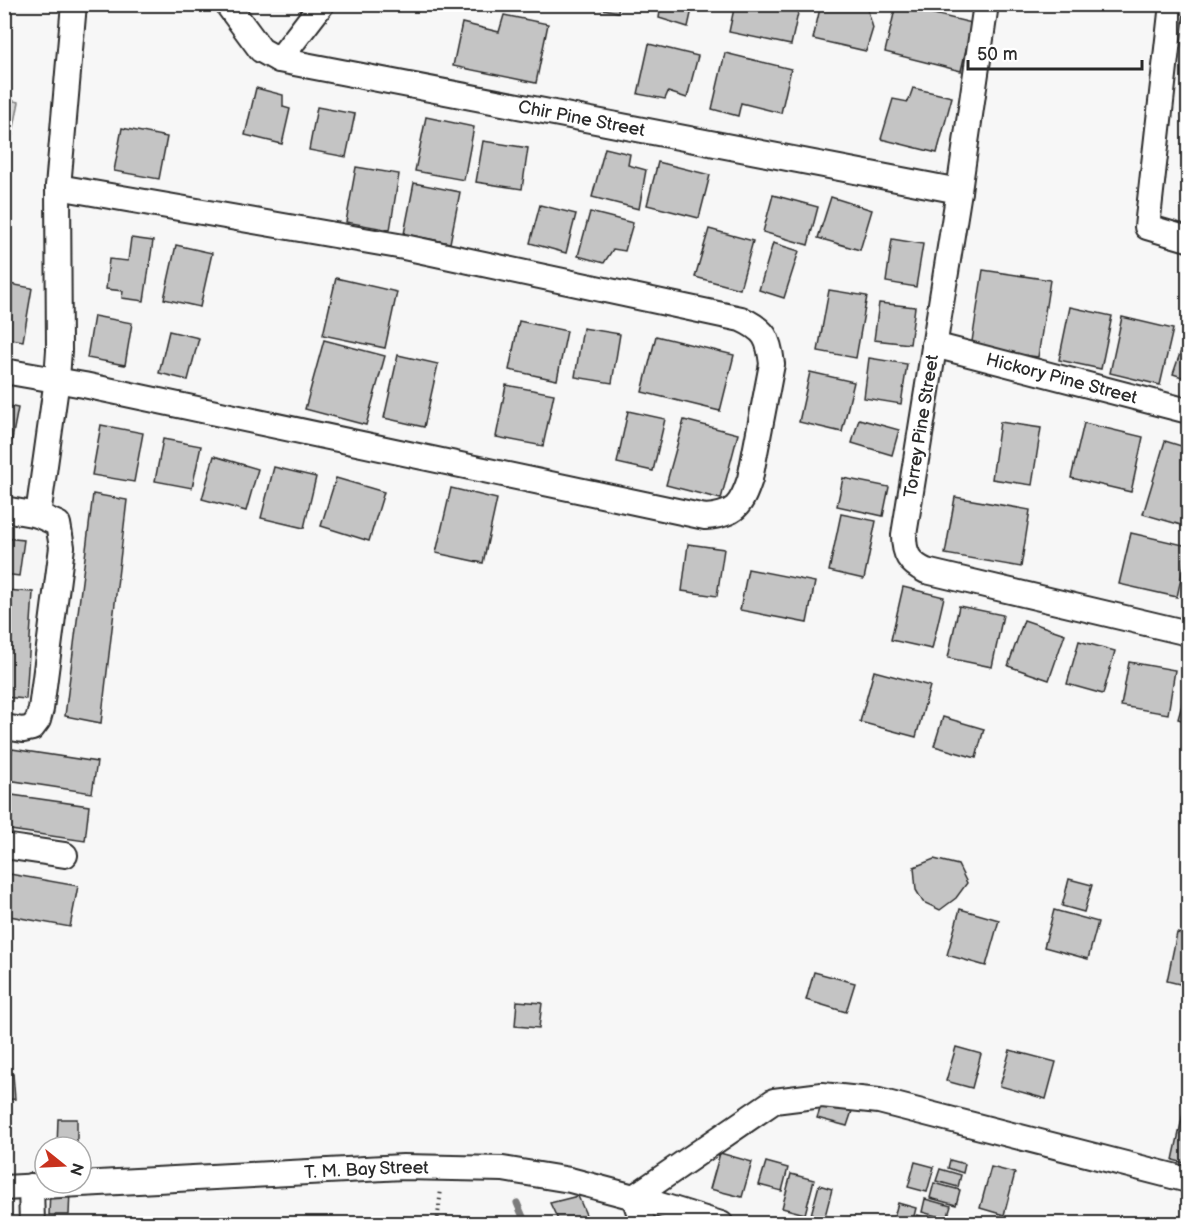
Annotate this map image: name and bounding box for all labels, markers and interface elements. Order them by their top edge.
scale bar [968,33,1142,71]
text: 50 m [977,44,1018,65]
street label: Chir Pine Street [516,96,647,141]
street label: Hickory Pine Street [984,349,1140,408]
street label: Torrey Pine Street [900,353,943,499]
north arrow [33,1135,93,1195]
street label: T. M. Bay Street [304,1157,429,1183]
text: N [65,1161,87,1178]

